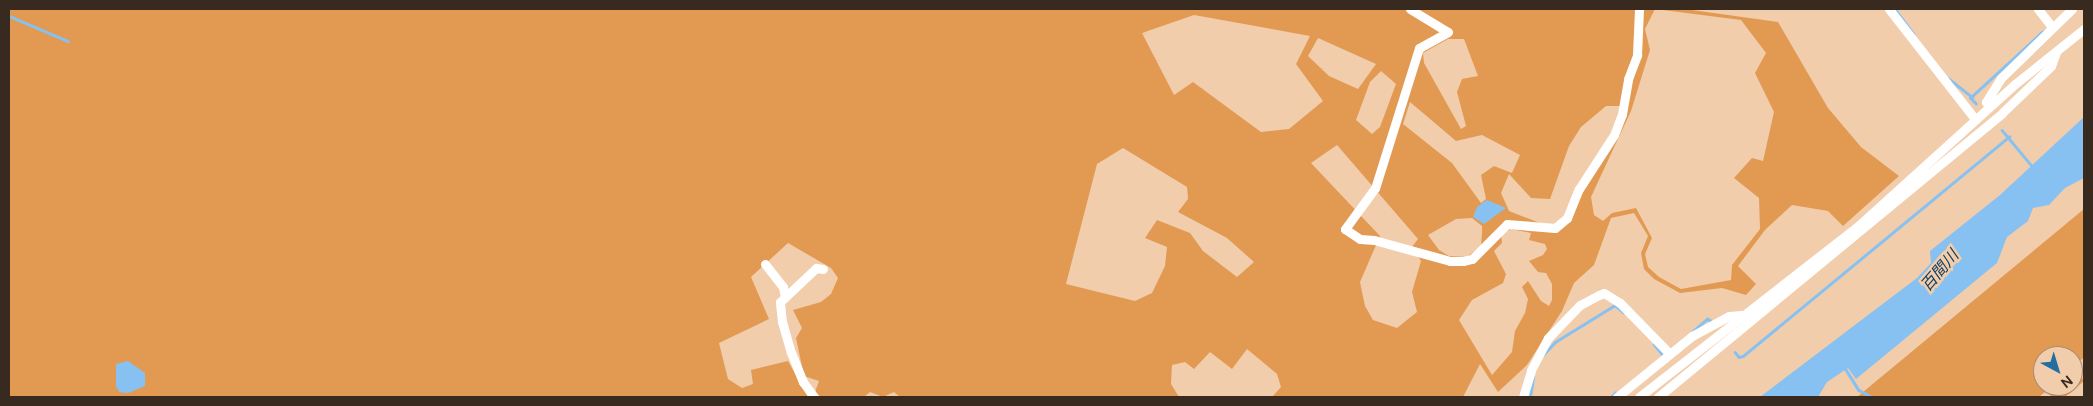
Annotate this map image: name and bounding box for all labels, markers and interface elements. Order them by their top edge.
water label: 百間川 [1917,247,1963,295]
north arrow [2033,346,2083,396]
text: N [2057,372,2076,392]

